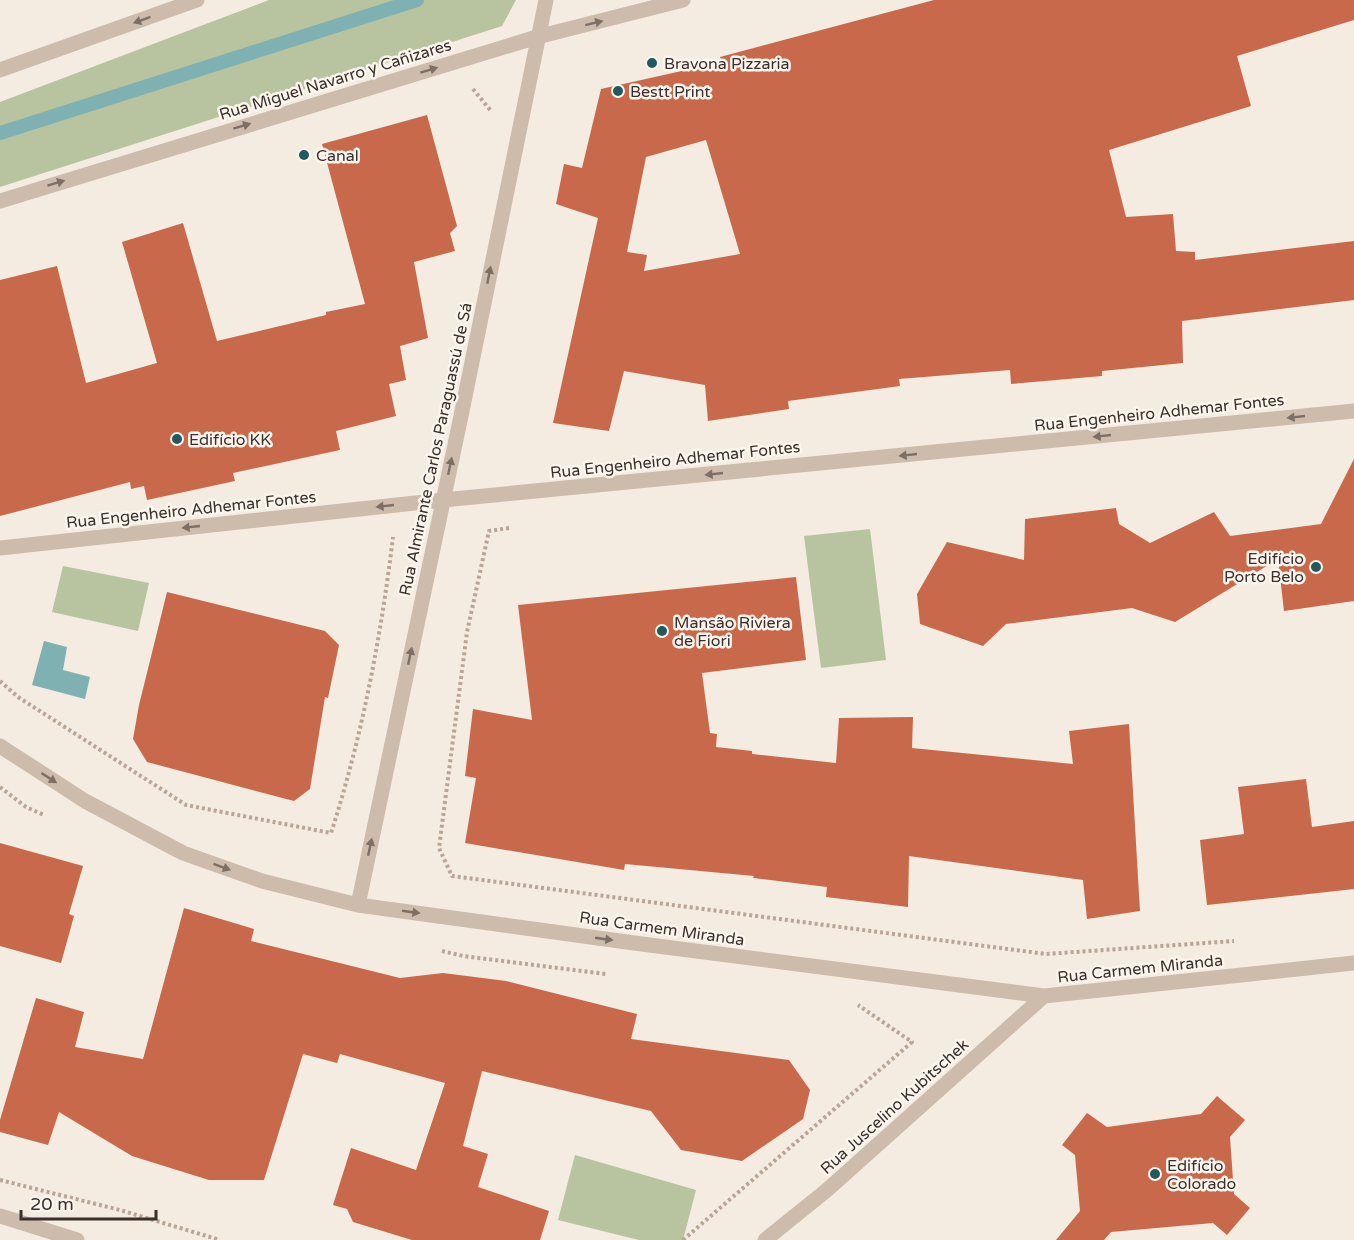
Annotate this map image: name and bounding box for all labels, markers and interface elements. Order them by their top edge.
one-way arrow [133,15,151,25]
one-way arrow [584,17,603,27]
street label: Rua Miguel Navarro y Cañizares [217,35,454,125]
place label: Bravona Pizzaria [664,54,790,74]
marker: Bravona Pizzaria [645,56,659,70]
one-way arrow [420,65,438,74]
place label: Bestt Print [630,82,710,102]
marker: Bestt Print [611,84,625,98]
one-way arrow [233,121,251,130]
place label: Canal [316,146,359,166]
marker: Canal [297,148,311,162]
one-way arrow [47,178,65,187]
one-way arrow [485,265,494,284]
street label: Rua Almirante Carlos Paraguassú de Sá [395,301,477,598]
street label: Rua Engenheiro Adhemar Fontes [1033,390,1285,436]
one-way arrow [1286,412,1305,422]
place label: Edifício KK [189,430,271,450]
one-way arrow [1092,431,1111,441]
marker: Edifício KK [170,432,184,446]
street label: Rua Engenheiro Adhemar Fontes [549,437,801,483]
one-way arrow [898,450,917,460]
one-way arrow [446,456,456,475]
one-way arrow [704,469,723,479]
street label: Rua Engenheiro Adhemar Fontes [65,487,317,533]
one-way arrow [375,501,394,511]
one-way arrow [181,522,200,532]
place label: Edifício Porto Belo [1224,549,1304,587]
marker: Edifício Porto Belo [1309,560,1323,574]
place label: Mansão Riviera de Fiori [674,613,791,651]
marker: Mansão Riviera de Fiori [655,624,669,638]
one-way arrow [406,647,415,666]
one-way arrow [41,772,57,783]
one-way arrow [366,838,375,857]
one-way arrow [213,862,231,872]
one-way arrow [402,908,421,917]
street label: Rua Carmem Miranda [578,908,746,950]
one-way arrow [595,935,614,944]
street label: Rua Carmem Miranda [1056,950,1224,988]
street label: Rua Juscelino Kubitschek [816,1035,973,1179]
place label: Edifício Colorado [1167,1156,1236,1194]
marker: Edifício Colorado [1148,1167,1162,1181]
scale bar [21,1183,156,1221]
text: 20 m [30,1193,74,1215]

